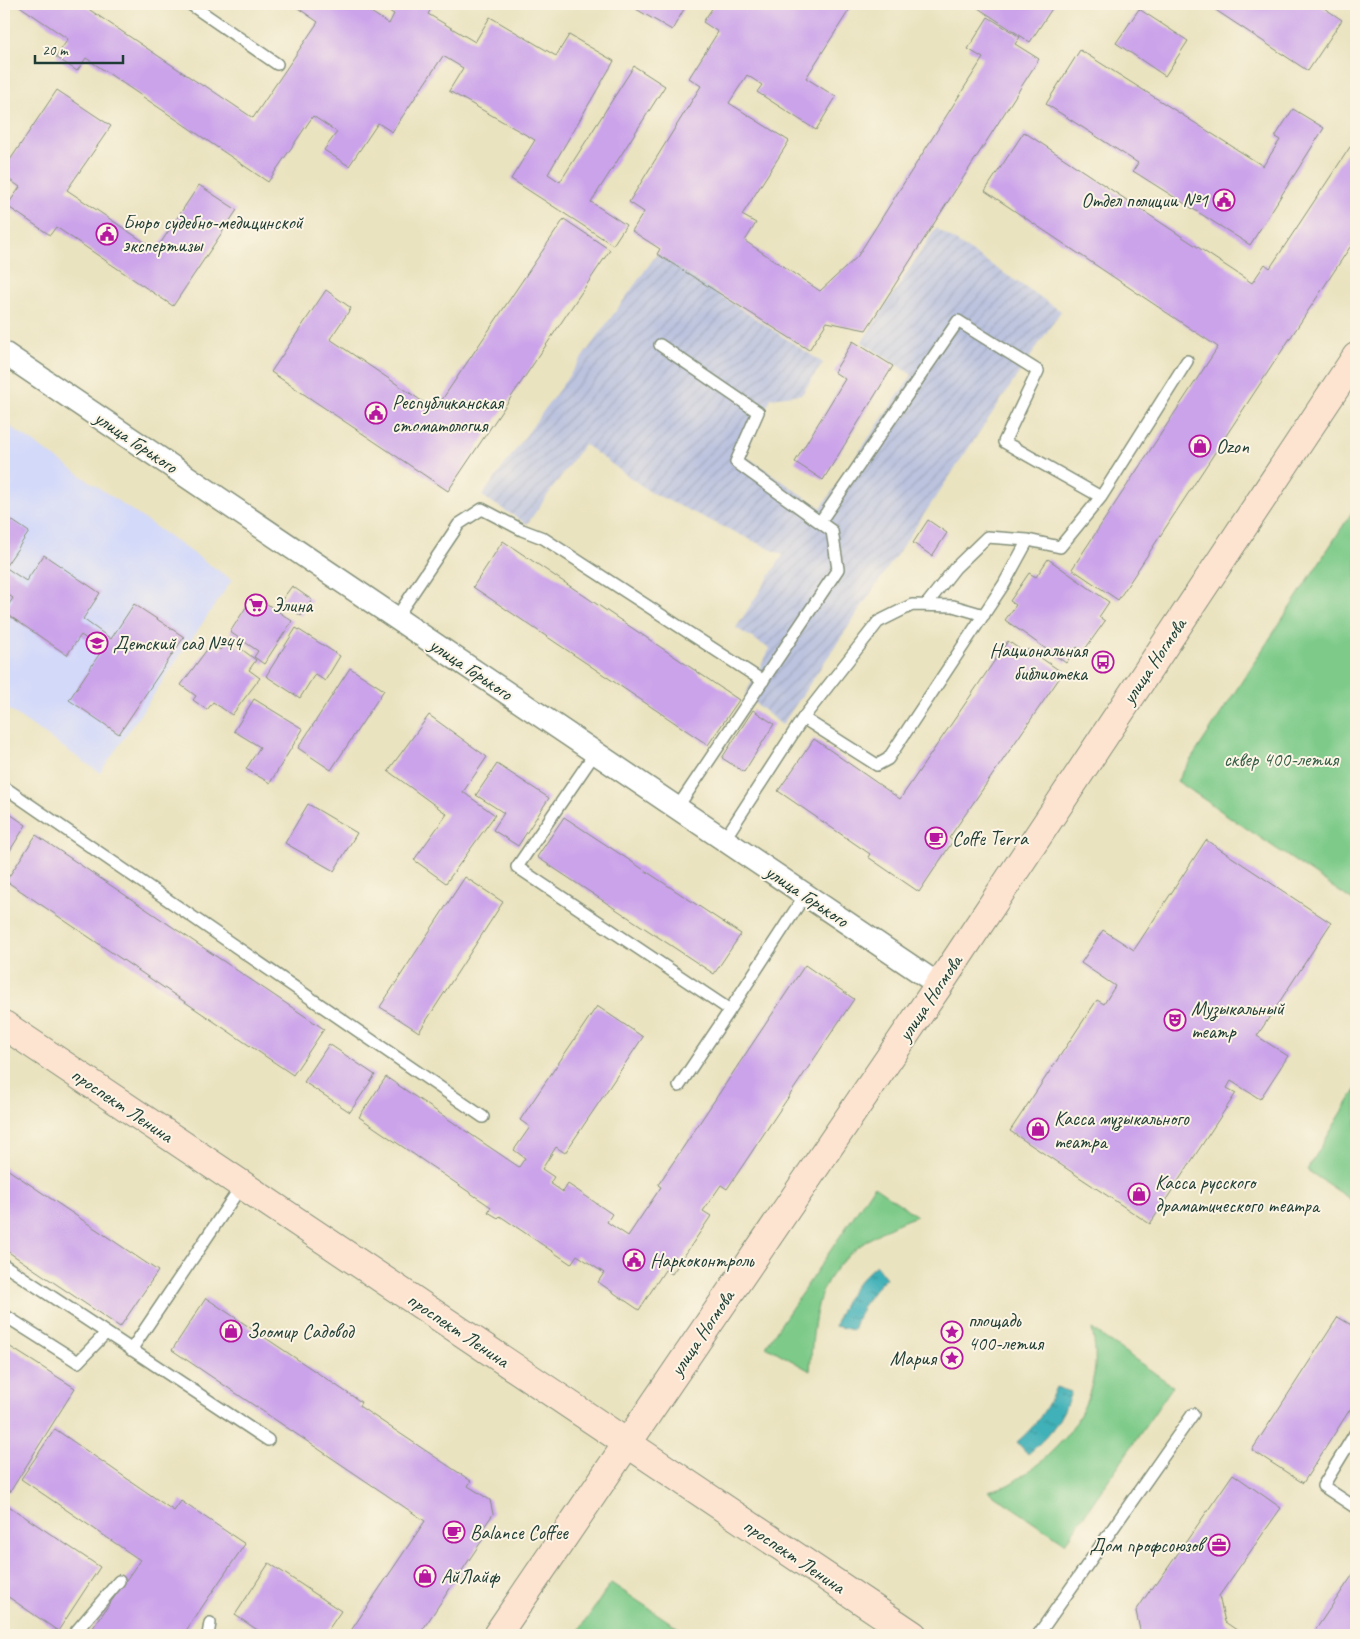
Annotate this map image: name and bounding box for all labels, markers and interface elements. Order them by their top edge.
scale bar [35,32,122,64]
text: 20 m [42,41,69,60]
place label: Отдел полиции №1 [1081,188,1209,213]
public building icon: Отдел полиции №1 [1212,188,1236,212]
place label: Бюро судебно-медицинской экспертизы [123,210,305,258]
public building icon: Бюро судебно-медицинской экспертизы [95,222,119,246]
place label: Республиканская стоматология [392,390,505,438]
public building icon: Республиканская стоматология [364,401,388,425]
street label: улица Горького [89,405,183,479]
shop icon: Ozon [1188,434,1212,458]
place label: Ozon [1216,434,1250,459]
supermarket icon: Элина [244,593,268,617]
place label: Элина [272,593,314,618]
street label: улица Ногмова [1116,612,1193,710]
school or university icon: Детский сад №44 [85,631,109,655]
place label: Детский сад №44 [113,631,244,656]
street label: улица Горького [424,632,518,706]
place label: Национальная библиотека [990,638,1089,686]
bus stop icon: Национальная библиотека [1091,650,1115,674]
park label: сквер 400-летия [1224,747,1340,772]
cafe icon: Coffe Terra [924,826,948,850]
place label: Coffe Terra [952,826,1029,851]
street label: улица Горького [760,859,854,933]
street label: улица Ногмова [892,949,969,1047]
place label: Музыкальный театр [1191,996,1286,1044]
theatre icon: Музыкальный театр [1163,1008,1187,1032]
street label: проспект Ленина [66,1062,179,1149]
place label: Касса музыкального театра [1054,1106,1190,1154]
shop icon: Касса музыкального театра [1026,1117,1050,1141]
place label: Касса русского драматического театра [1155,1170,1321,1218]
shop icon: Касса русского драматического театра [1127,1182,1151,1206]
public building icon: Наркоконтроль [622,1248,646,1272]
place label: Наркоконтроль [650,1248,755,1273]
street label: улица Ногмова [664,1284,741,1382]
street label: проспект Ленина [402,1287,515,1374]
place label: площадь 400-летия [968,1308,1045,1356]
shop icon: Зоомир Садовод [219,1319,243,1343]
place label: Зоомир Садовод [247,1319,355,1344]
place icon: площадь 400-летия [940,1320,964,1344]
place label: Мария [890,1346,938,1371]
place icon: Мария [940,1346,964,1370]
street label: проспект Ленина [738,1513,851,1600]
cafe icon: Balance Coffee [442,1520,466,1544]
place label: Balance Coffee [470,1520,569,1545]
place label: Дом профсоюзов [1089,1533,1208,1558]
office icon: Дом профсоюзов [1207,1533,1231,1557]
shop icon: АйЛайф [413,1564,437,1588]
place label: АйЛайф [441,1564,501,1589]

